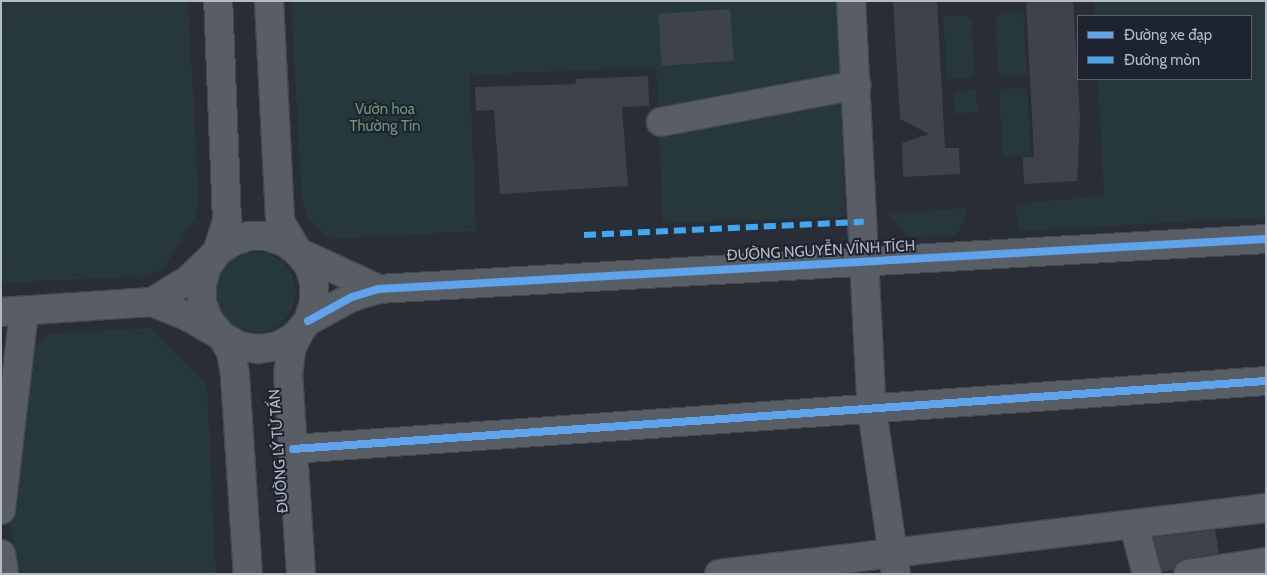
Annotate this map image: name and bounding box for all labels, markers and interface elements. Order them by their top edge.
legend [1077,15,1252,80]
text: Đường xe đạp [1124,26,1212,44]
text: Đường mòn [1124,51,1200,69]
park label: Vườn hoa Thường Tín [350,100,420,135]
street label: ĐƯỜNG NGUYỄN VĨNH TÍCH [726,237,916,265]
street label: ĐƯỜNG LÝ TỬ TẤN [266,388,292,514]

